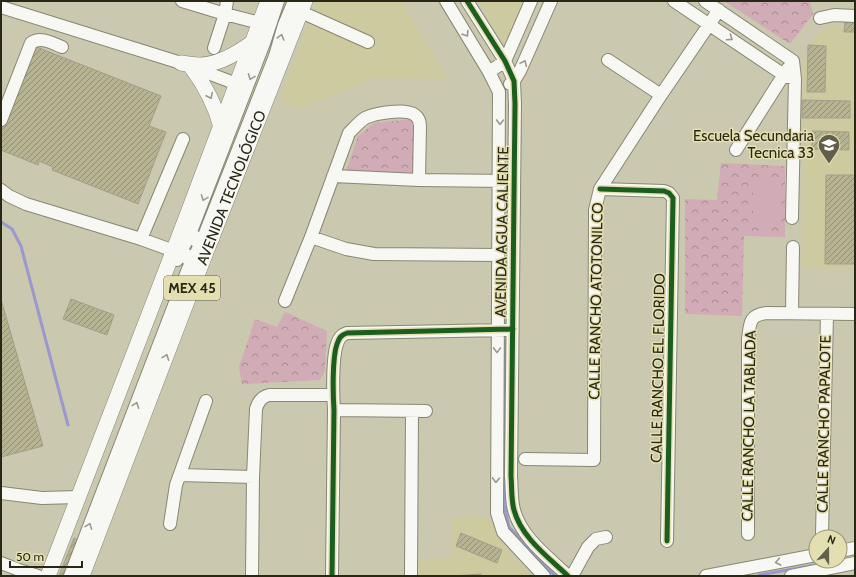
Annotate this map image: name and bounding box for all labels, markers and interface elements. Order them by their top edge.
one-way arrow [461,30,469,37]
one-way arrow [276,33,285,40]
one-way arrow [726,33,733,41]
one-way arrow [519,60,527,67]
one-way arrow [248,74,256,81]
one-way arrow [205,92,213,99]
street label: AVENIDA TECNOLÓGICO [193,108,270,268]
one-way arrow [496,119,504,125]
place label: Escuela Secundaria Tecnica 33 [693,127,815,162]
school or university icon: Escuela Secundaria Tecnica 33 [816,132,842,165]
street label: AVENIDA AGUA CALIENTE [492,146,512,318]
one-way arrow [200,195,208,202]
street label: CALLE RANCHO ATOTONILCO [585,202,607,400]
street label: CALLE RANCHO EL FLORIDO [647,273,669,463]
road number: MEX 45 [164,276,220,300]
street label: CALLE RANCHO LA TABLADA [738,330,760,522]
street label: CALLE RANCHO PAPALOTE [813,335,835,513]
one-way arrow [493,347,501,353]
one-way arrow [161,353,169,360]
one-way arrow [131,402,139,409]
one-way arrow [492,477,500,483]
one-way arrow [85,523,93,530]
north arrow [808,529,848,569]
text: N [825,532,838,548]
scale bar [10,543,82,569]
text: 50 m [16,549,44,564]
one-way arrow [775,558,781,566]

